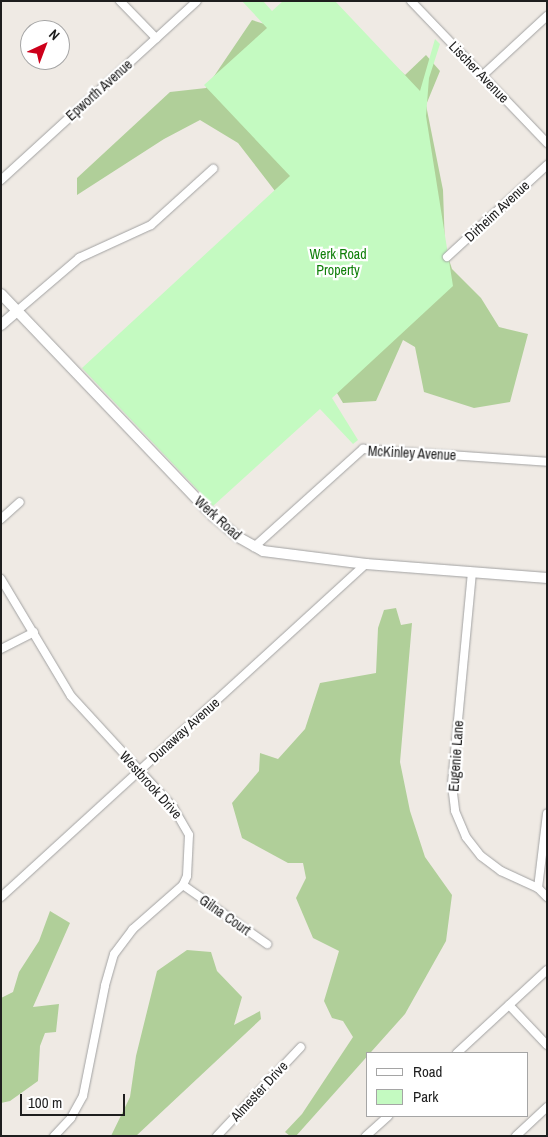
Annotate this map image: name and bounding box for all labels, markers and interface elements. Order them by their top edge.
north arrow [20,20,70,70]
text: N [45,25,64,44]
street label: Lischer Avenue [445,38,513,106]
street label: Epworth Avenue [62,56,136,124]
street label: Dirheim Avenue [461,177,533,245]
park label: Werk Road Property [309,246,367,278]
street label: McKinley Avenue [367,442,457,464]
street label: Werk Road [191,493,245,543]
street label: Dunaway Avenue [145,694,223,766]
street label: Eugenie Lane [445,720,467,792]
street label: Westbrook Drive [116,748,186,822]
street label: Gilna Court [196,891,254,939]
legend [366,1052,528,1117]
street label: Almester Drive [227,1058,291,1124]
text: Road [413,1061,442,1082]
scale bar [22,1084,128,1116]
text: Park [413,1086,438,1107]
text: 100 m [28,1092,62,1113]

